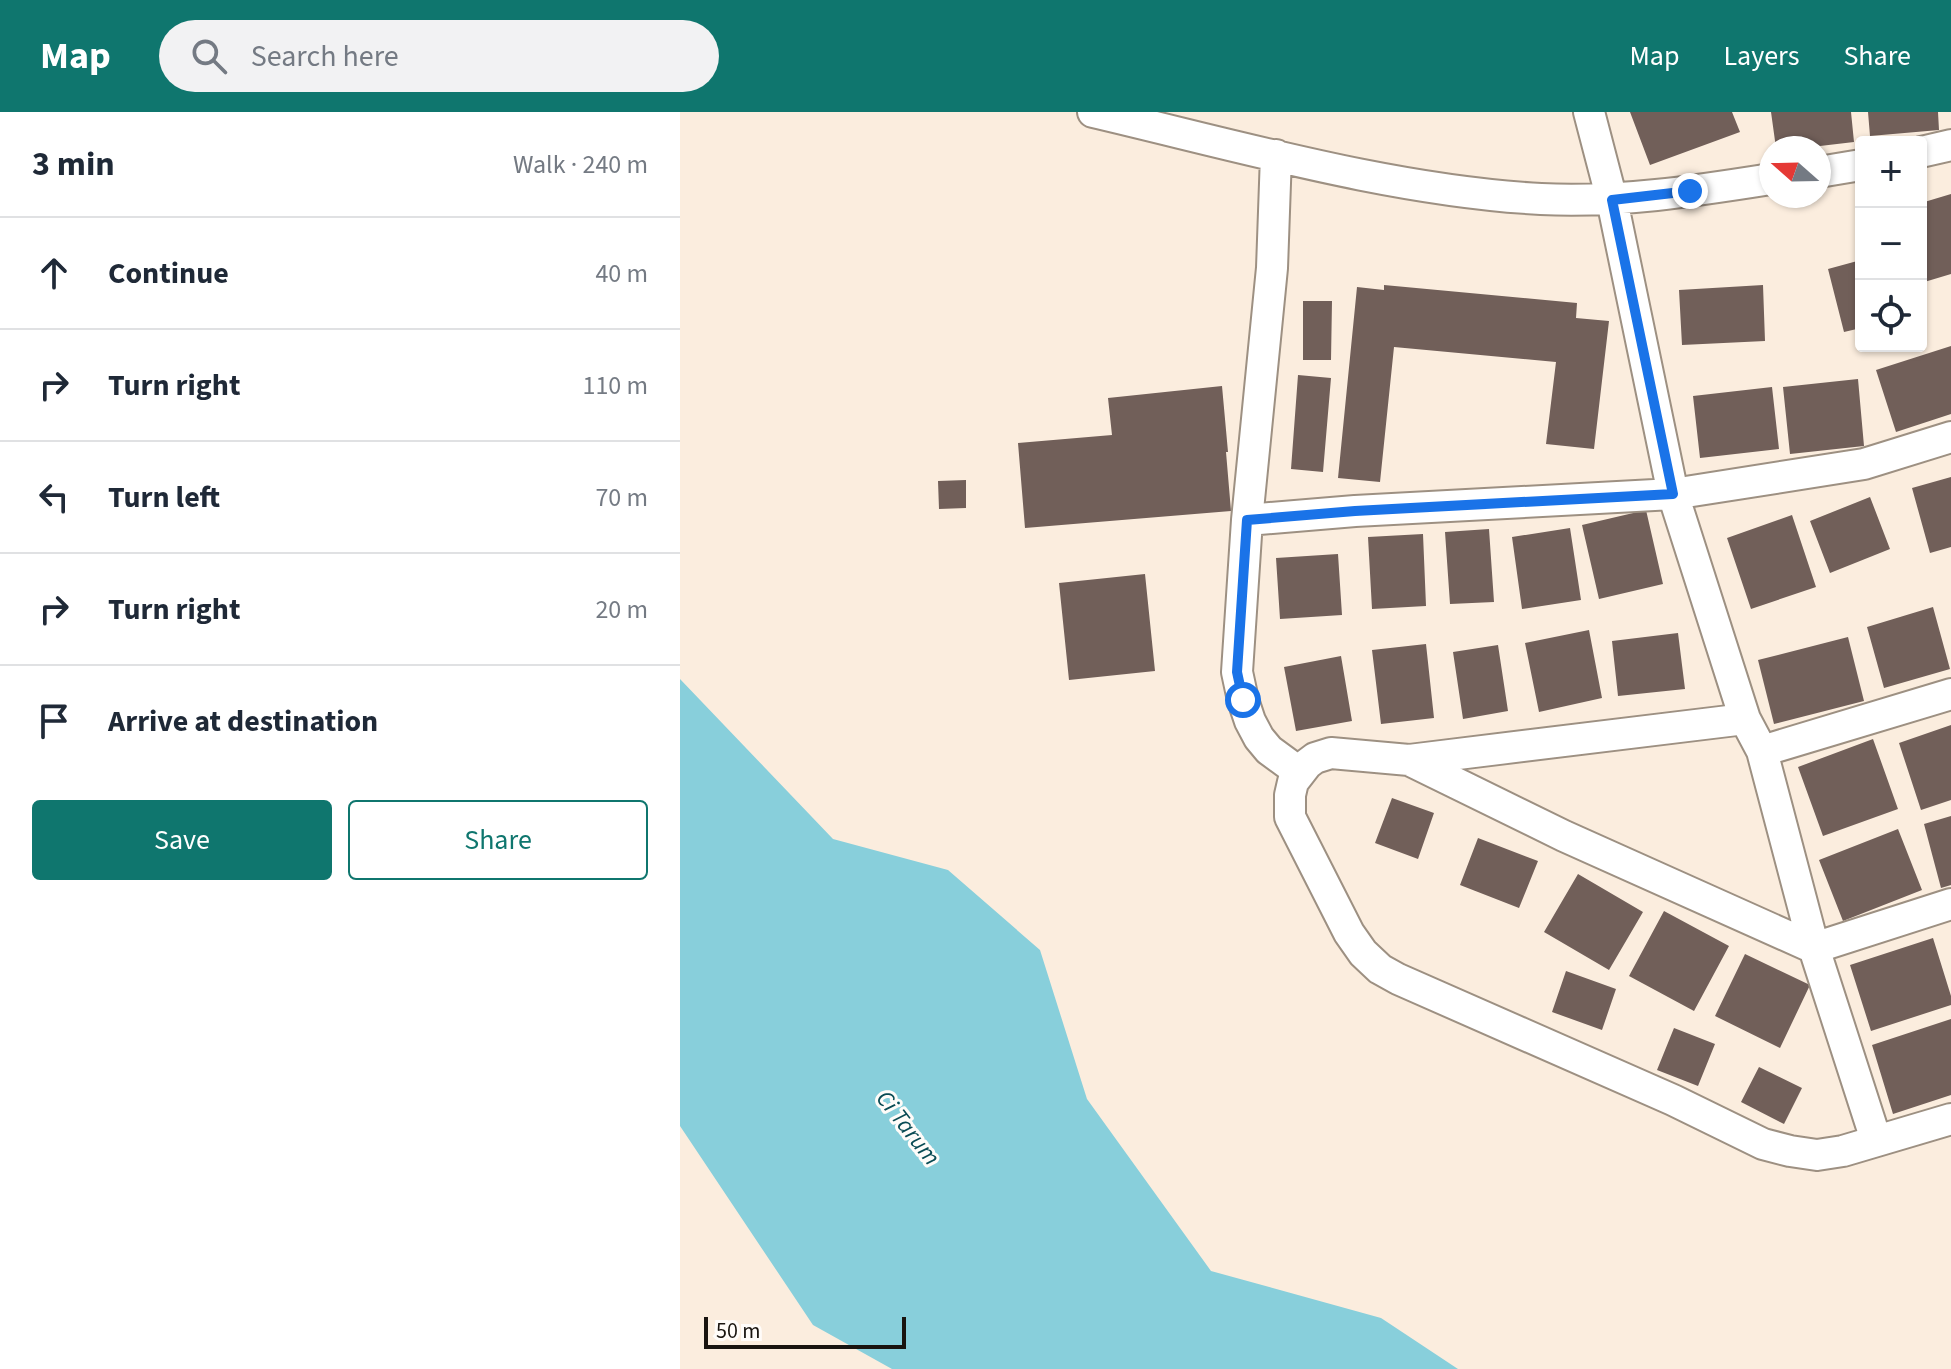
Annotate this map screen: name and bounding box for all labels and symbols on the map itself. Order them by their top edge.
north arrow [1759,136,1831,208]
route end [1672,173,1708,209]
route start [1225,682,1261,718]
water label: Ci Tarum [867,1083,949,1173]
scale bar [704,1313,906,1349]

